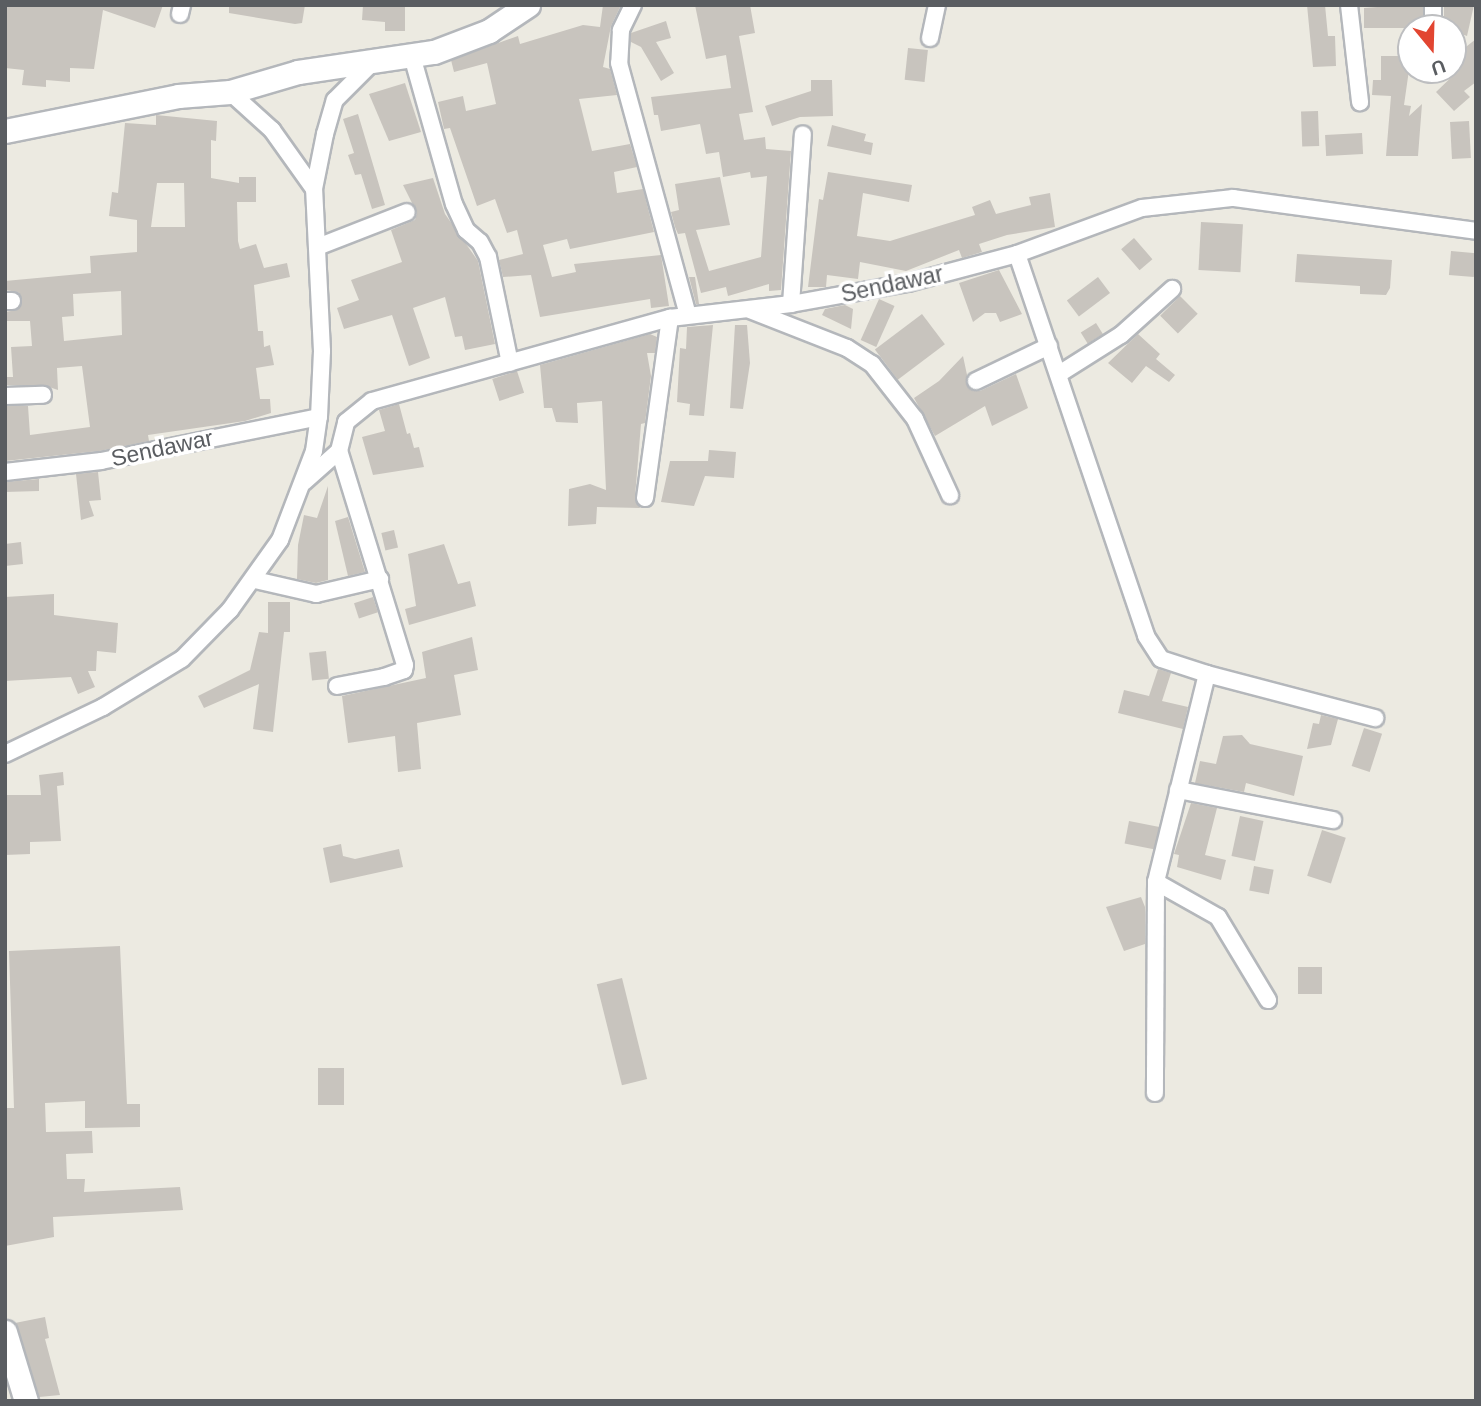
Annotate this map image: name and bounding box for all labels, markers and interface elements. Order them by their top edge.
north arrow [1397,14,1467,84]
text: U [1428,55,1448,80]
street label: Sendawar [838,260,946,308]
street label: Sendawar [108,424,216,472]

